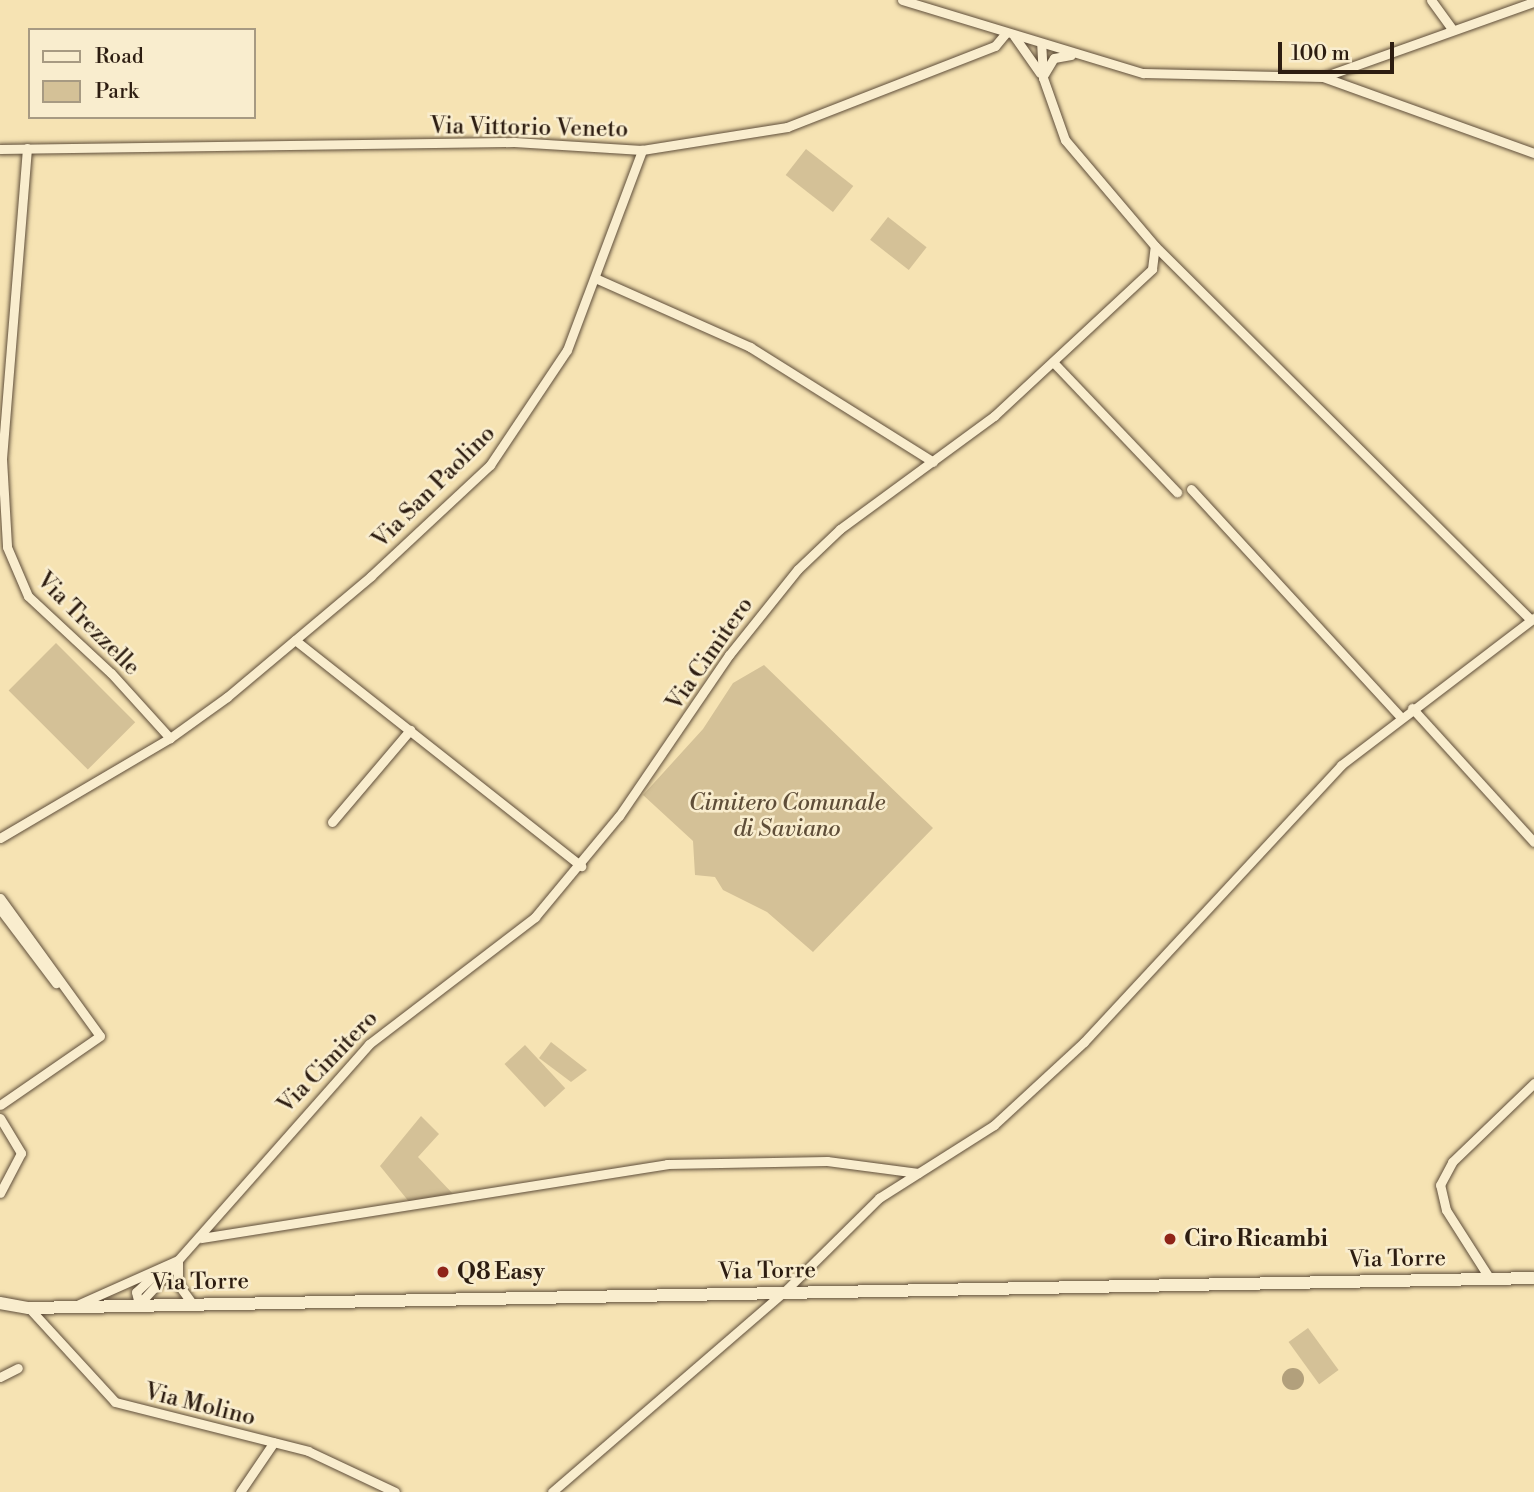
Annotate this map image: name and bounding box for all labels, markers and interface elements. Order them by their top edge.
legend [28,28,256,119]
scale bar [1282,28,1398,72]
text: 100 m [1291,41,1350,67]
text: Road [95,44,144,70]
text: Park [95,79,139,105]
street label: Via Vittorio Veneto [430,112,628,144]
street label: Via San Paolino [367,420,501,554]
street label: Via Trezzelle [31,567,145,681]
street label: Via Cimitero [661,592,759,716]
park label: Cimitero Comunale di Saviano [689,789,885,843]
street label: Via Cimitero [272,1005,384,1119]
place label: Ciro Ricambi [1184,1225,1328,1253]
marker: Ciro Ricambi [1162,1231,1178,1247]
street label: Via Torre [1348,1244,1446,1274]
street label: Via Torre [718,1256,816,1286]
place label: Q8 Easy [457,1258,545,1286]
marker: Q8 Easy [435,1264,451,1280]
street label: Via Torre [151,1267,249,1297]
street label: Via Molino [142,1378,258,1432]

